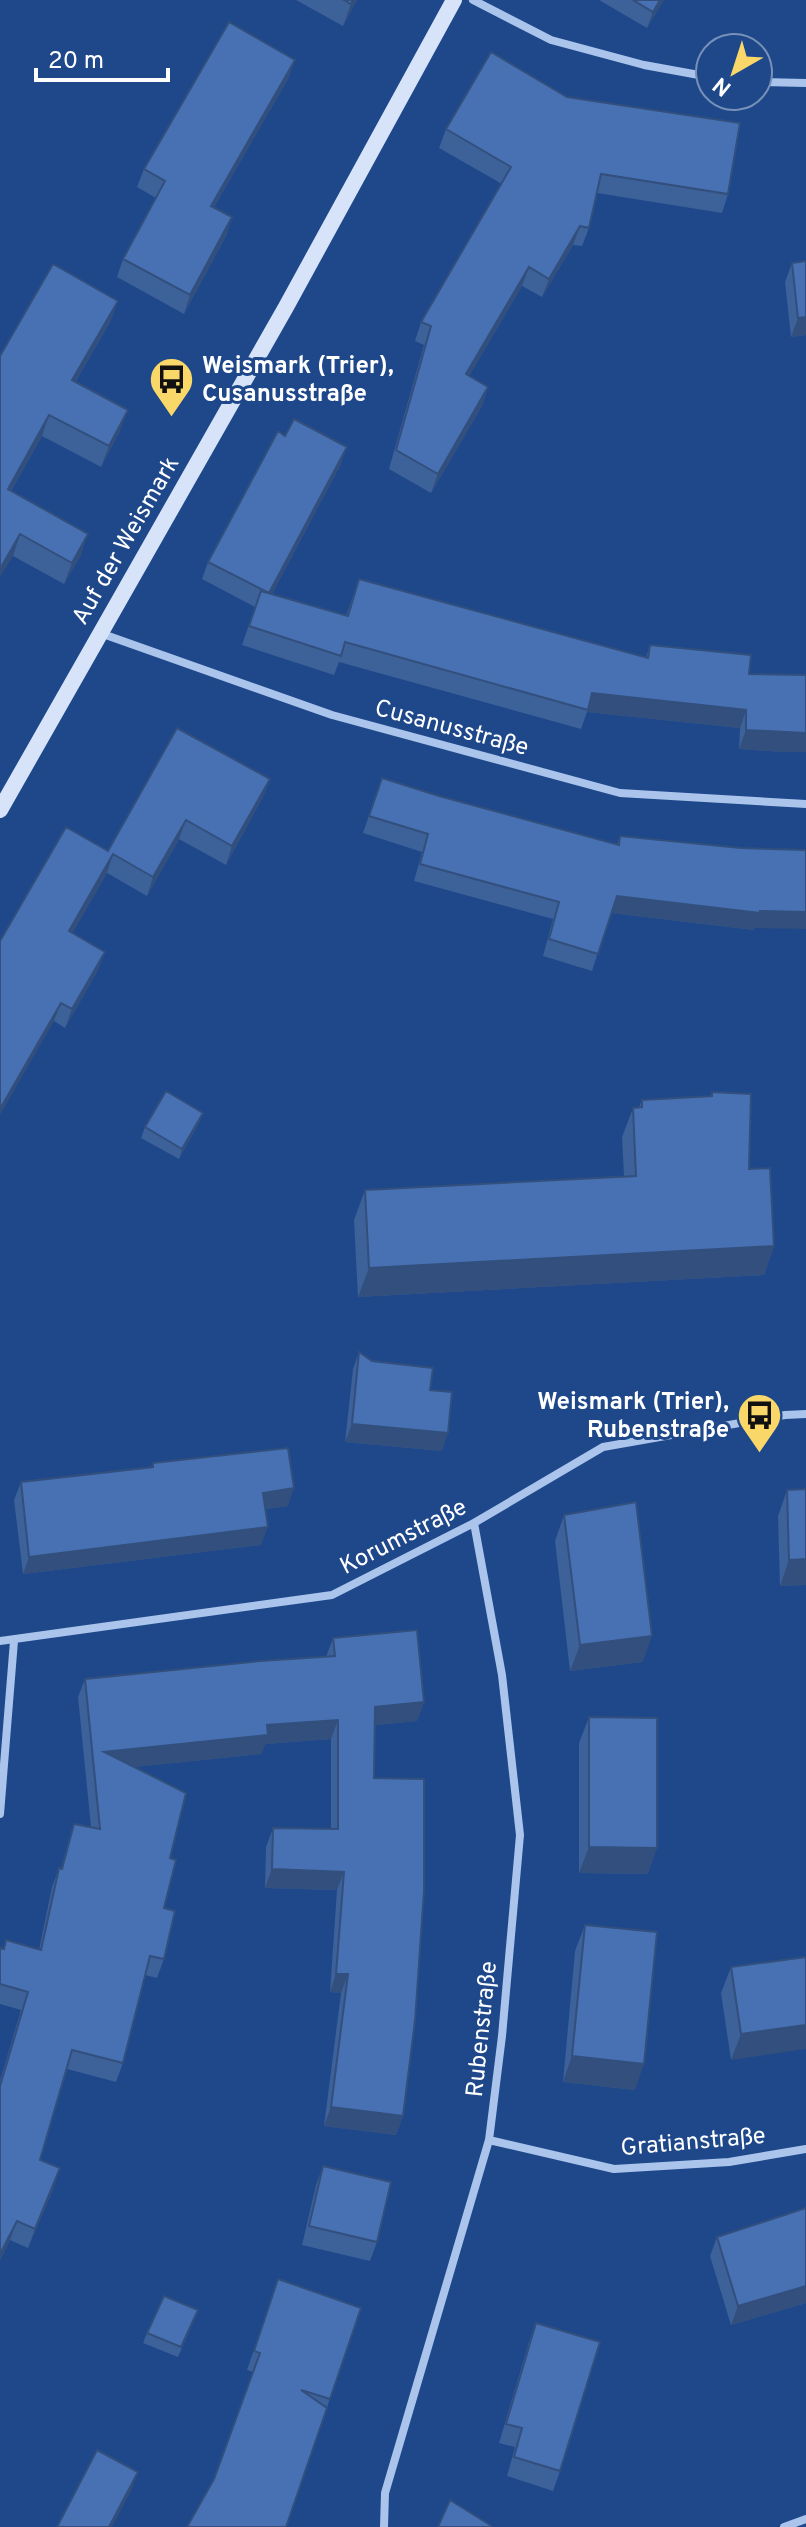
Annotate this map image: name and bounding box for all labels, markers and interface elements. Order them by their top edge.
scale bar [36,32,168,82]
north arrow [694,32,774,112]
text: 20 m [48,47,104,77]
text: N [708,70,738,101]
place label: Weismark (Trier), Cusanusstraße [202,352,394,410]
bus stop icon: Weismark (Trier), Cusanusstraße [147,355,195,418]
street label: Auf der Weismark [66,451,187,631]
street label: Cusanusstraße [371,694,532,764]
place label: Weismark (Trier), Rubenstraße [537,1388,729,1446]
bus stop icon: Weismark (Trier), Rubenstraße [736,1391,784,1454]
street label: Korumstraße [335,1493,472,1583]
street label: Rubenstraße [461,1960,505,2099]
street label: Gratianstraße [619,2122,767,2164]

